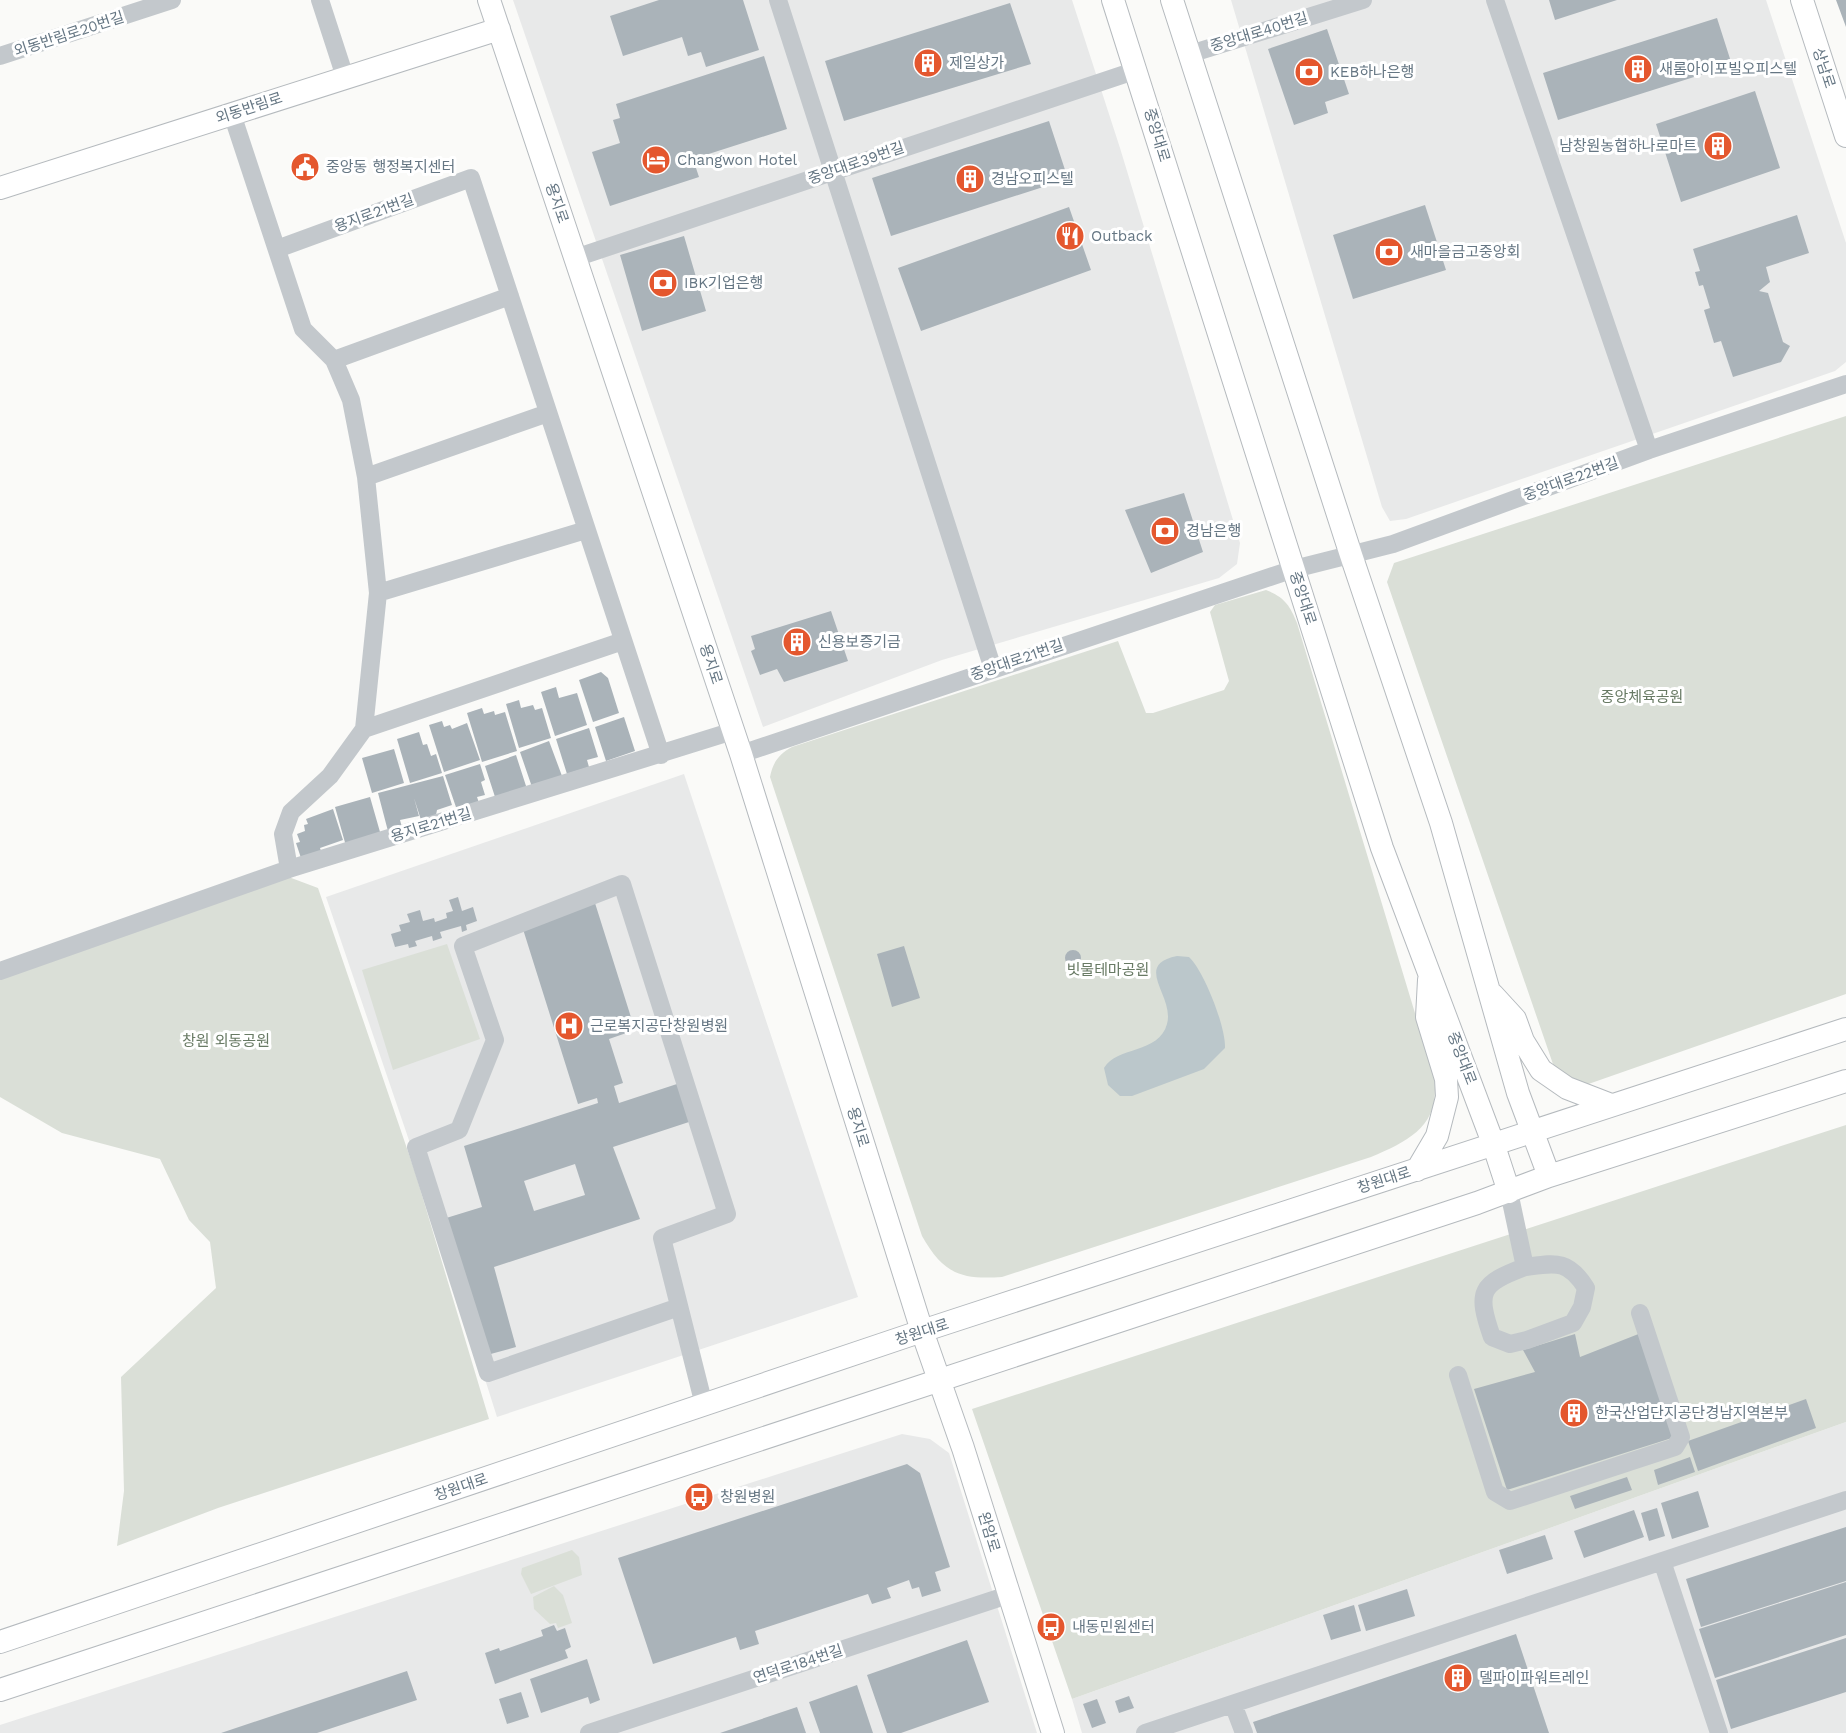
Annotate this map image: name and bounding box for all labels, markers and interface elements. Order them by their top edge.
street label: 외동반림로20번길 [12,8,126,60]
street label: 중앙대로40번길 [1208,9,1310,55]
street label: 상남로 [1809,46,1839,90]
building icon: 제일상가 [912,47,944,79]
building icon: 새롬아이포빌오피스텔 [1622,53,1654,85]
place label: 제일상가 [949,54,1004,72]
bank icon: KEB하나은행 [1293,56,1325,88]
place label: 새롬아이포빌오피스텔 [1659,60,1797,78]
place label: KEB하나은행 [1330,63,1414,81]
street label: 외동반림로 [213,89,285,127]
street label: 중앙대로 [1140,106,1174,164]
building icon: 남창원농협하나로마트 [1702,130,1734,162]
place label: 남창원농협하나로마트 [1559,137,1697,155]
street label: 중앙대로39번길 [805,138,907,188]
hotel icon: Changwon Hotel [640,144,672,176]
public building icon: 중앙동 행정복지센터 [289,151,321,183]
place label: Changwon Hotel [677,151,798,169]
place label: 중앙동 행정복지센터 [326,158,455,176]
building icon: 경남오피스텔 [954,163,986,195]
place label: 경남오피스텔 [991,170,1074,188]
street label: 용지로 [542,180,572,226]
street label: 용지로21번길 [332,190,416,236]
restaurant icon: Outback [1054,220,1086,252]
place label: Outback [1091,227,1153,245]
bank icon: 새마을금고중앙회 [1373,236,1405,268]
place label: 새마을금고중앙회 [1410,243,1520,261]
bank icon: IBK기업은행 [647,267,679,299]
place label: IBK기업은행 [684,274,763,292]
street label: 중앙대로22번길 [1521,453,1621,505]
bank icon: 경남은행 [1149,515,1181,547]
place label: 경남은행 [1186,522,1241,540]
street label: 중앙대로 [1286,569,1320,627]
building icon: 신용보증기금 [781,626,813,658]
place label: 신용보증기금 [818,633,901,651]
street label: 중앙대로21번길 [968,636,1066,684]
street label: 용지로 [696,642,726,686]
park label: 중앙체육공원 [1601,688,1683,706]
street label: 용지로21번길 [388,804,474,846]
park label: 빗물테마공원 [1067,961,1149,979]
hospital icon: 근로복지공단창원병원 [553,1010,585,1042]
place label: 근로복지공단창원병원 [590,1017,728,1035]
street label: 중앙대로 [1444,1029,1480,1087]
park label: 창원 외동공원 [182,1032,270,1050]
street label: 용지로 [843,1105,873,1149]
street label: 창원대로 [1355,1163,1413,1197]
street label: 창원대로 [893,1315,951,1349]
building icon: 한국산업단지공단경남지역본부 [1558,1397,1590,1429]
place label: 한국산업단지공단경남지역본부 [1595,1404,1788,1422]
street label: 창원대로 [432,1470,490,1504]
bus stop icon: 창원병원 [683,1481,715,1513]
place label: 창원병원 [720,1488,775,1506]
street label: 완암로 [974,1510,1004,1554]
bus stop icon: 내동민원센터 [1035,1611,1067,1643]
place label: 내동민원센터 [1072,1618,1155,1636]
street label: 연덕로184번길 [751,1641,845,1687]
building icon: 델파이파워트레인 [1442,1662,1474,1694]
place label: 델파이파워트레인 [1479,1669,1589,1687]

